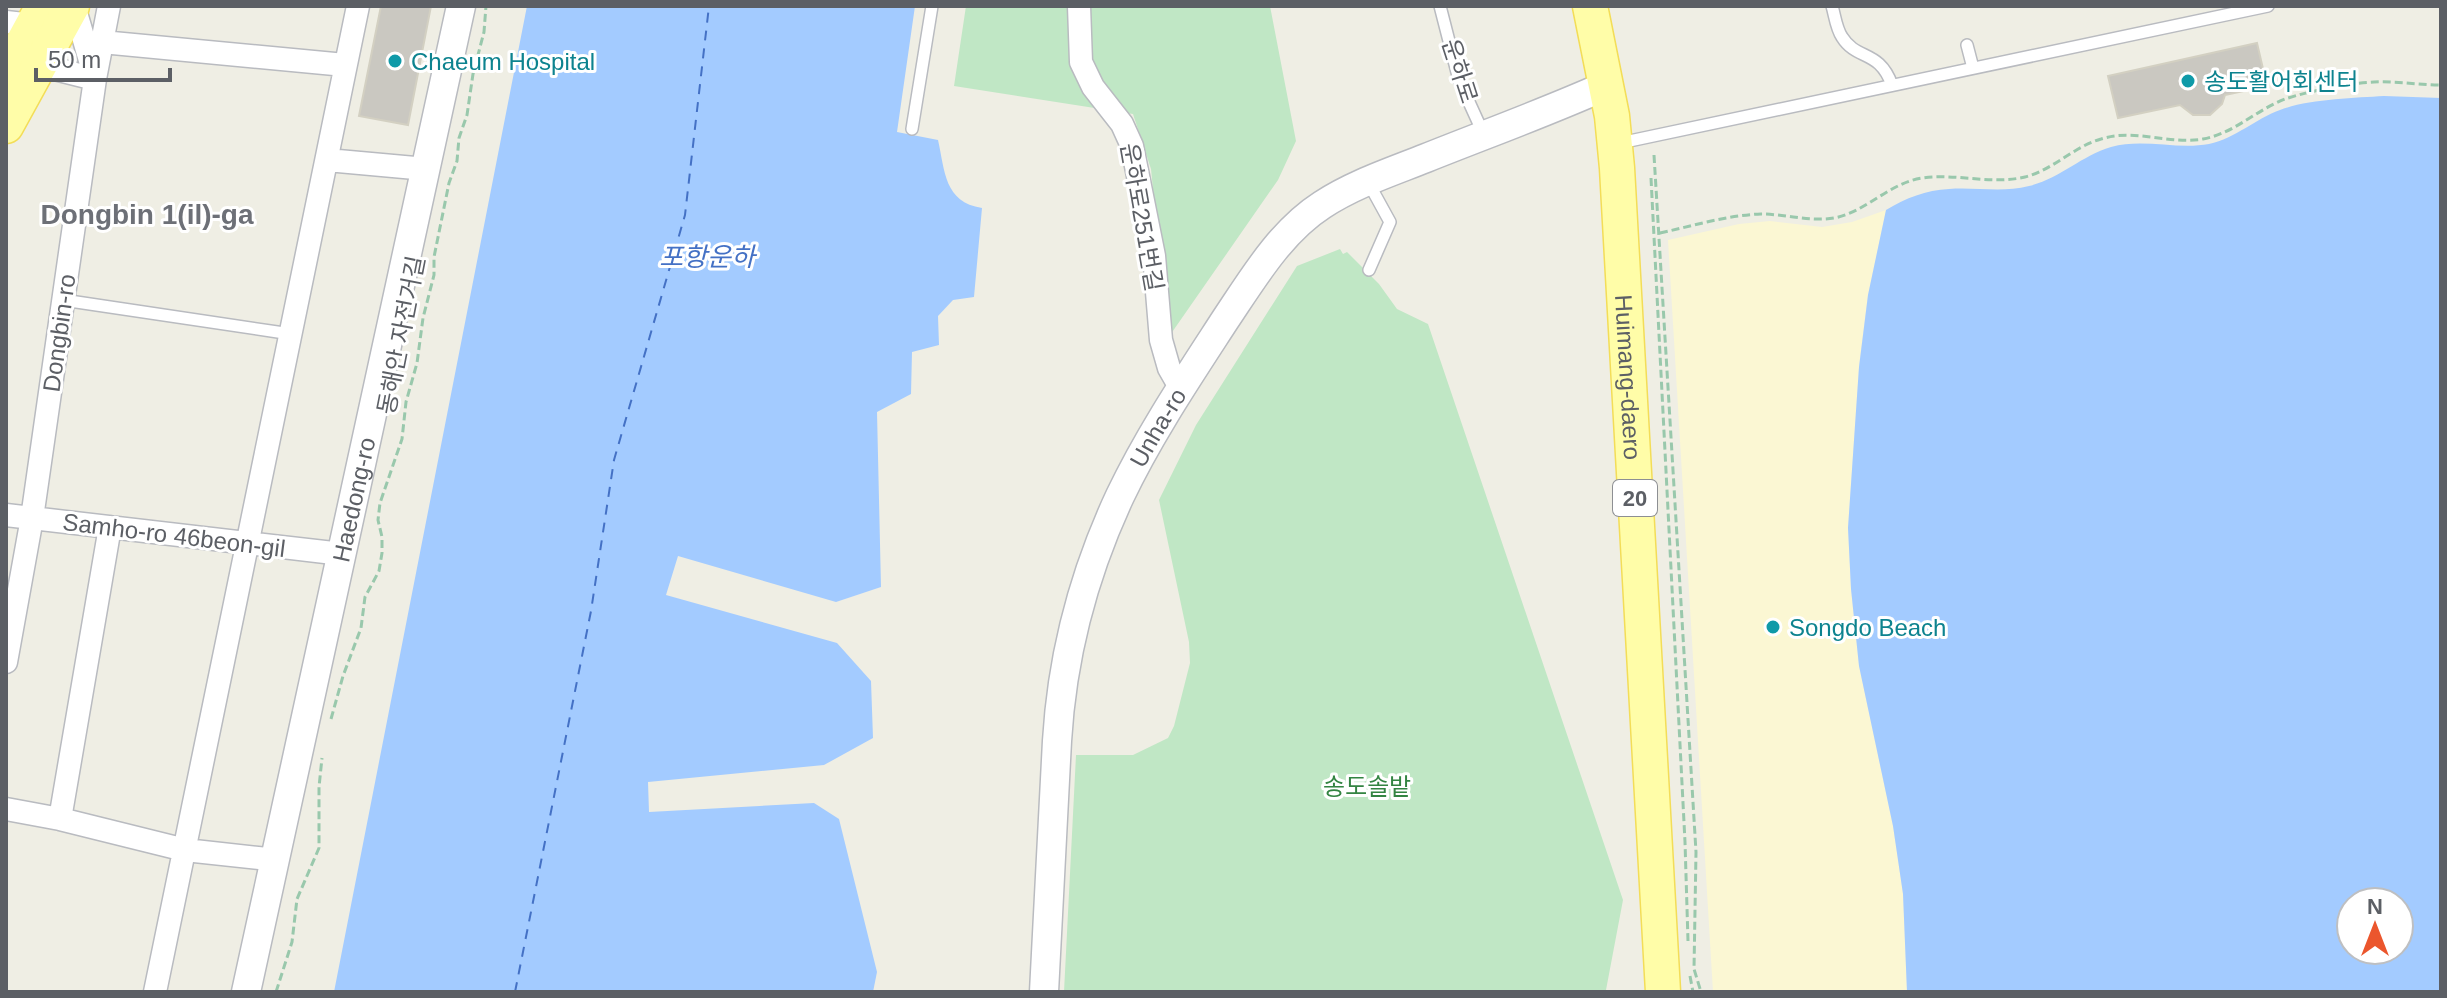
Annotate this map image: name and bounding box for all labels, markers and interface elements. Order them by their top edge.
scale bar [36,32,170,82]
street label: 운하로 [1437,35,1483,107]
text: 50 m [48,46,101,73]
place label: Chaeum Hospital [411,48,595,75]
marker: Chaeum Hospital [386,52,404,70]
place label: 송도활어회센터 [2204,68,2359,95]
marker: 송도활어회센터 [2179,72,2197,90]
street label: 운하로251번길 [1116,141,1168,293]
district label: Dongbin 1(il)-ga [40,199,254,230]
water label: 포항운하 [659,242,758,272]
street label: 동해안 자전거길 [372,253,430,417]
street label: Dongbin-ro [37,272,81,394]
street label: Huimang-daero [1611,294,1647,461]
street label: Unha-ro [1124,383,1191,471]
street label: Haedong-ro [327,435,380,564]
road number: 20 [1613,480,1657,516]
street label: Samho-ro 46beon-gil [61,508,287,562]
place label: Songdo Beach [1789,614,1946,641]
marker: Songdo Beach [1764,618,1782,636]
park label: 송도솔밭 [1323,773,1411,800]
north arrow [2335,886,2415,966]
text: N [2367,894,2383,919]

